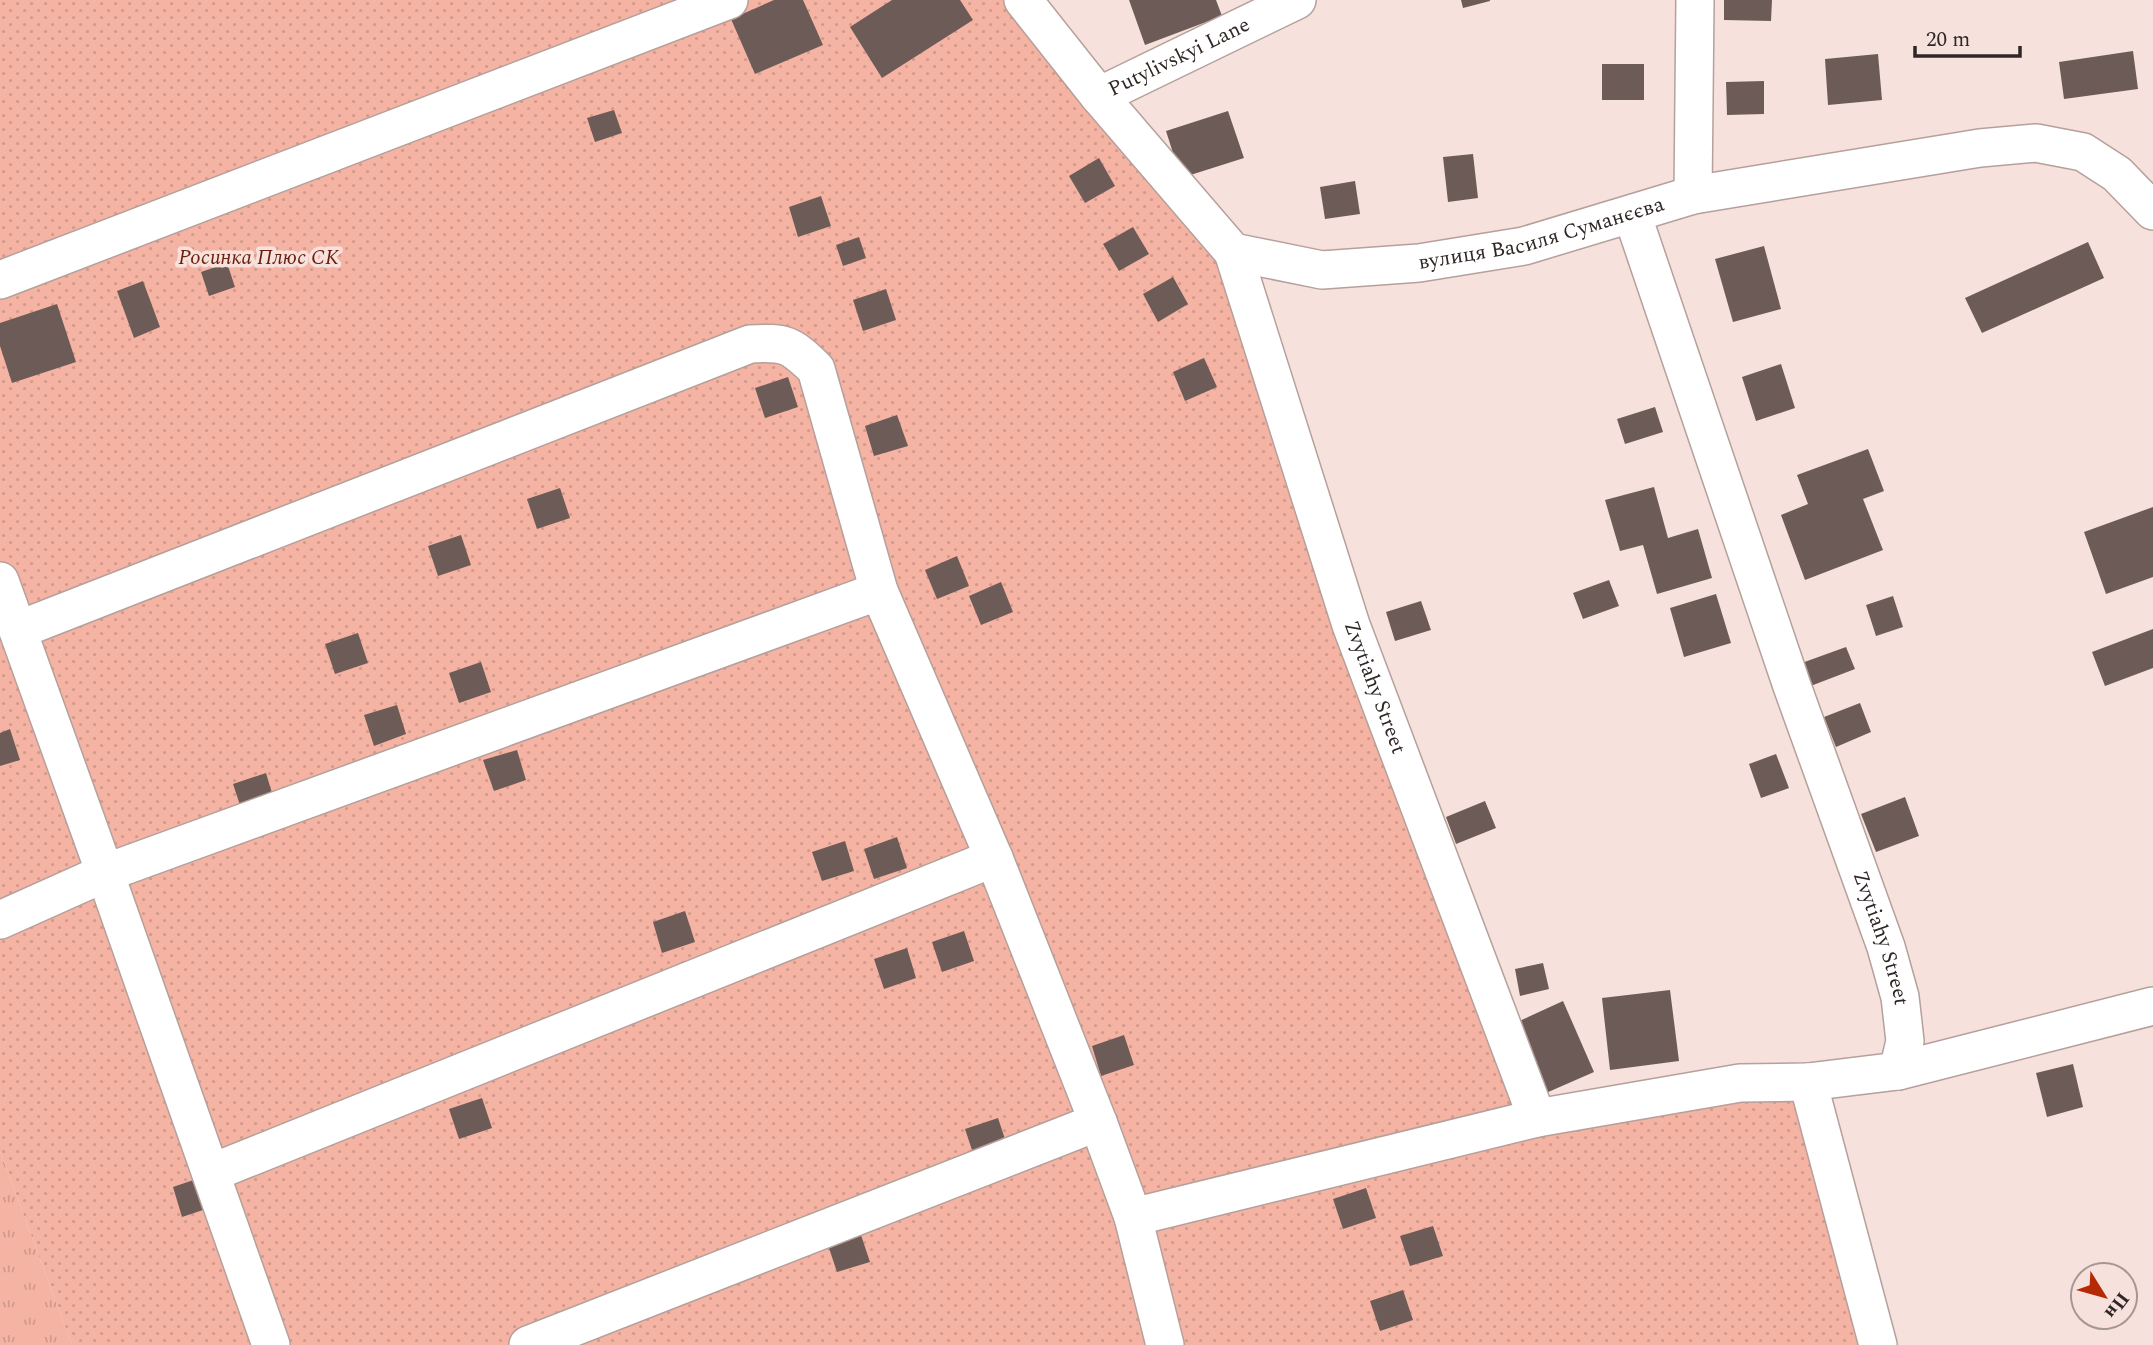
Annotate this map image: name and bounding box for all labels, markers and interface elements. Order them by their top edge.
street label: Putylivskyi Lane [1103,9,1255,105]
scale bar [1915,14,2020,58]
text: 20 m [1926,24,1970,56]
street label: вулиця Василя Суманєєва [1416,188,1669,279]
park label: Росинка Плюс СК [178,242,340,274]
street label: Zvytiahy Street [1335,616,1414,759]
street label: Zvytiahy Street [1844,866,1917,1007]
north arrow [2069,1261,2139,1331]
text: Пн [2097,1286,2136,1325]

